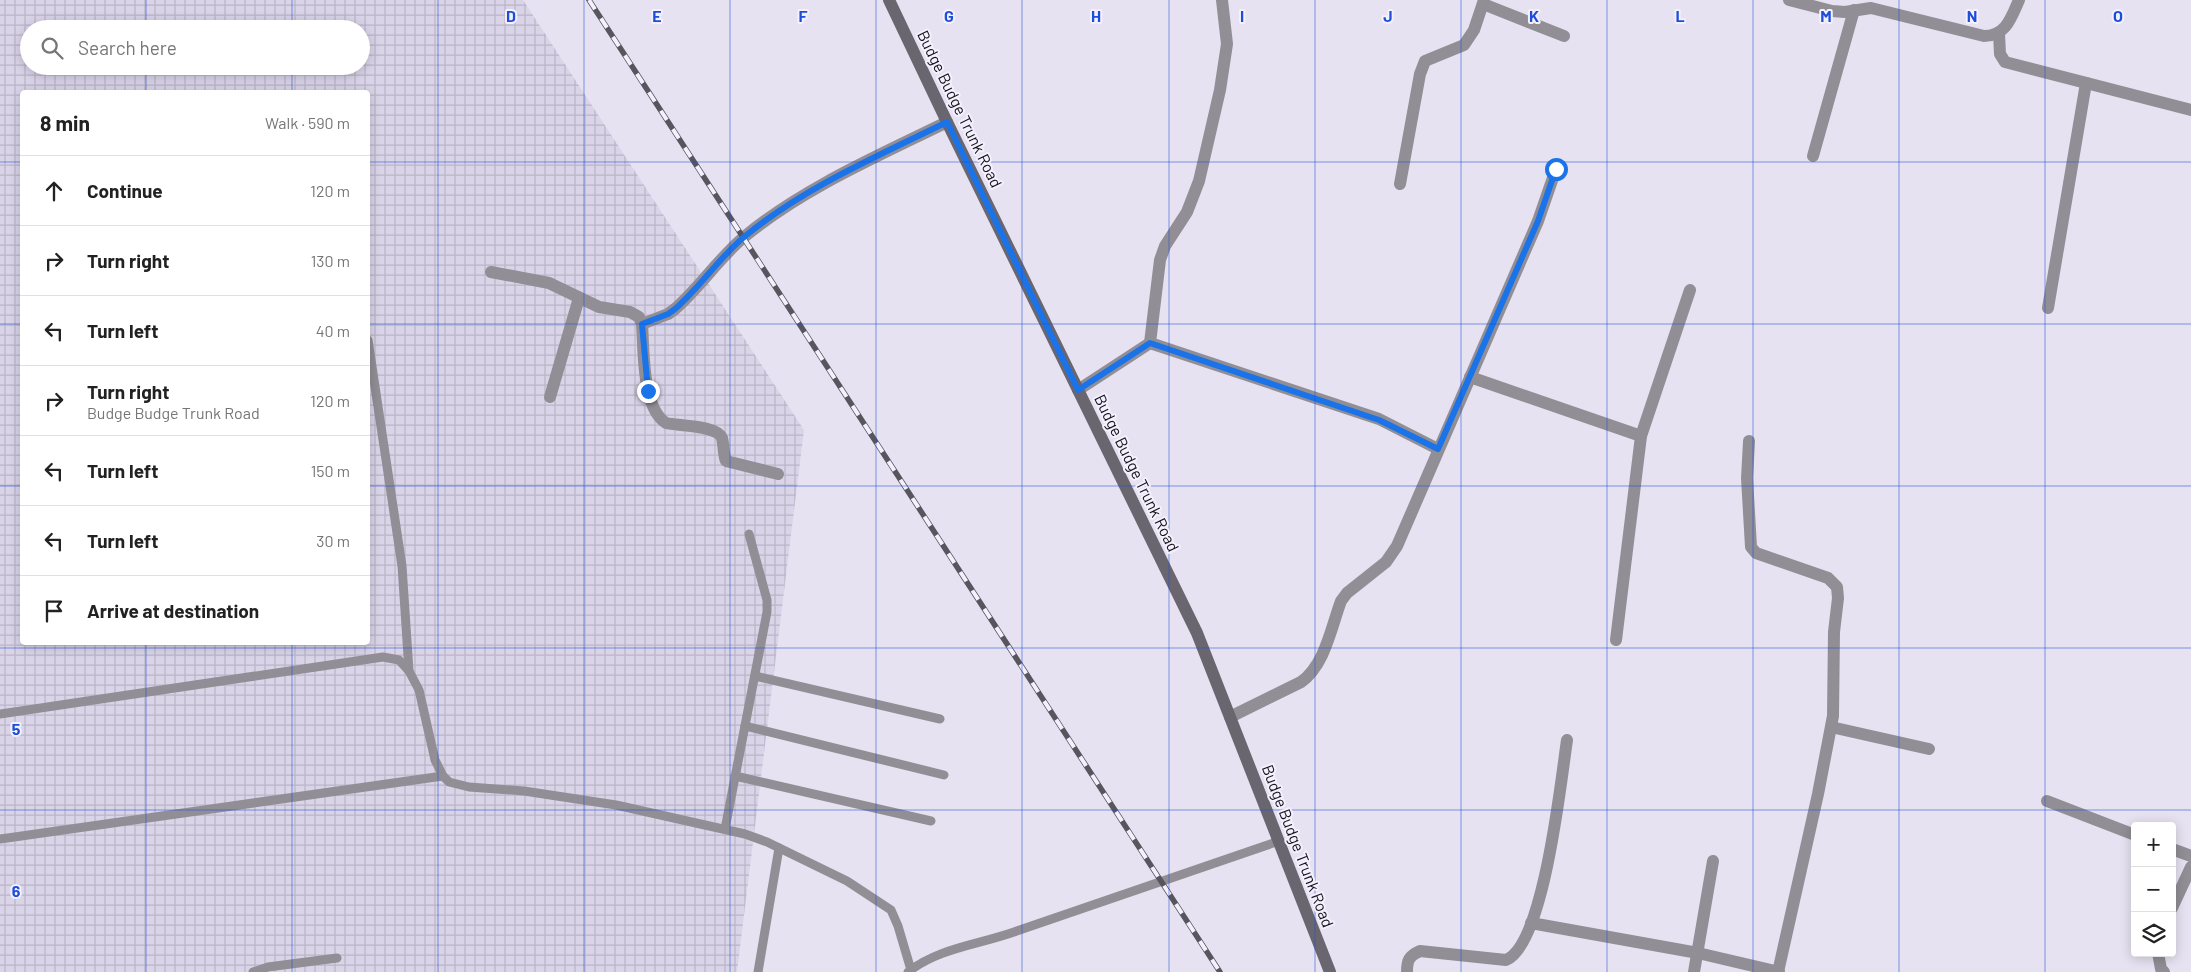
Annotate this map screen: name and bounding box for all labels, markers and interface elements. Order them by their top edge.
text: D [506,6,516,25]
text: E [652,6,662,25]
text: F [799,6,808,25]
text: G [944,6,954,25]
text: H [1091,6,1101,25]
text: I [1240,6,1244,25]
text: J [1383,6,1393,25]
text: K [1529,6,1539,25]
text: L [1675,6,1685,25]
text: M [1820,6,1832,25]
text: N [1967,6,1977,25]
text: O [2113,6,2123,25]
search box [20,20,370,75]
street label: Budge Budge Trunk Road [914,27,1007,191]
icon: search [38,34,66,62]
text: Search here [78,36,177,59]
text: 8 min [40,110,90,135]
text: Walk · 590 m [265,113,350,132]
route start [1545,158,1568,181]
icon: ahead [40,177,68,205]
text: Continue [87,179,163,202]
text: 120 m [310,181,350,200]
icon: right [40,247,68,275]
text: Turn right [87,249,169,272]
text: 130 m [311,251,350,270]
icon: left [40,317,68,345]
text: Turn left [87,319,158,342]
text: 40 m [316,321,350,340]
text: Turn right [87,380,169,403]
route end [637,380,660,403]
icon: right [40,387,68,415]
text: 120 m [310,391,350,410]
street label: Budge Budge Trunk Road [1091,391,1184,555]
text: Budge Budge Trunk Road [87,403,260,422]
icon: left [40,457,68,485]
text: Turn left [87,459,158,482]
text: 150 m [311,461,350,480]
icon: left [40,527,68,555]
text: Turn left [87,529,158,552]
text: 30 m [316,531,350,550]
icon: arrive [40,597,68,625]
text: Arrive at destination [87,599,259,622]
text: 5 [12,719,21,738]
street label: Budge Budge Trunk Road [1259,762,1338,930]
map controls [2131,822,2176,957]
button: + [2131,822,2176,867]
button: − [2131,867,2176,912]
text: 6 [12,881,21,900]
button: layers [2131,912,2176,957]

